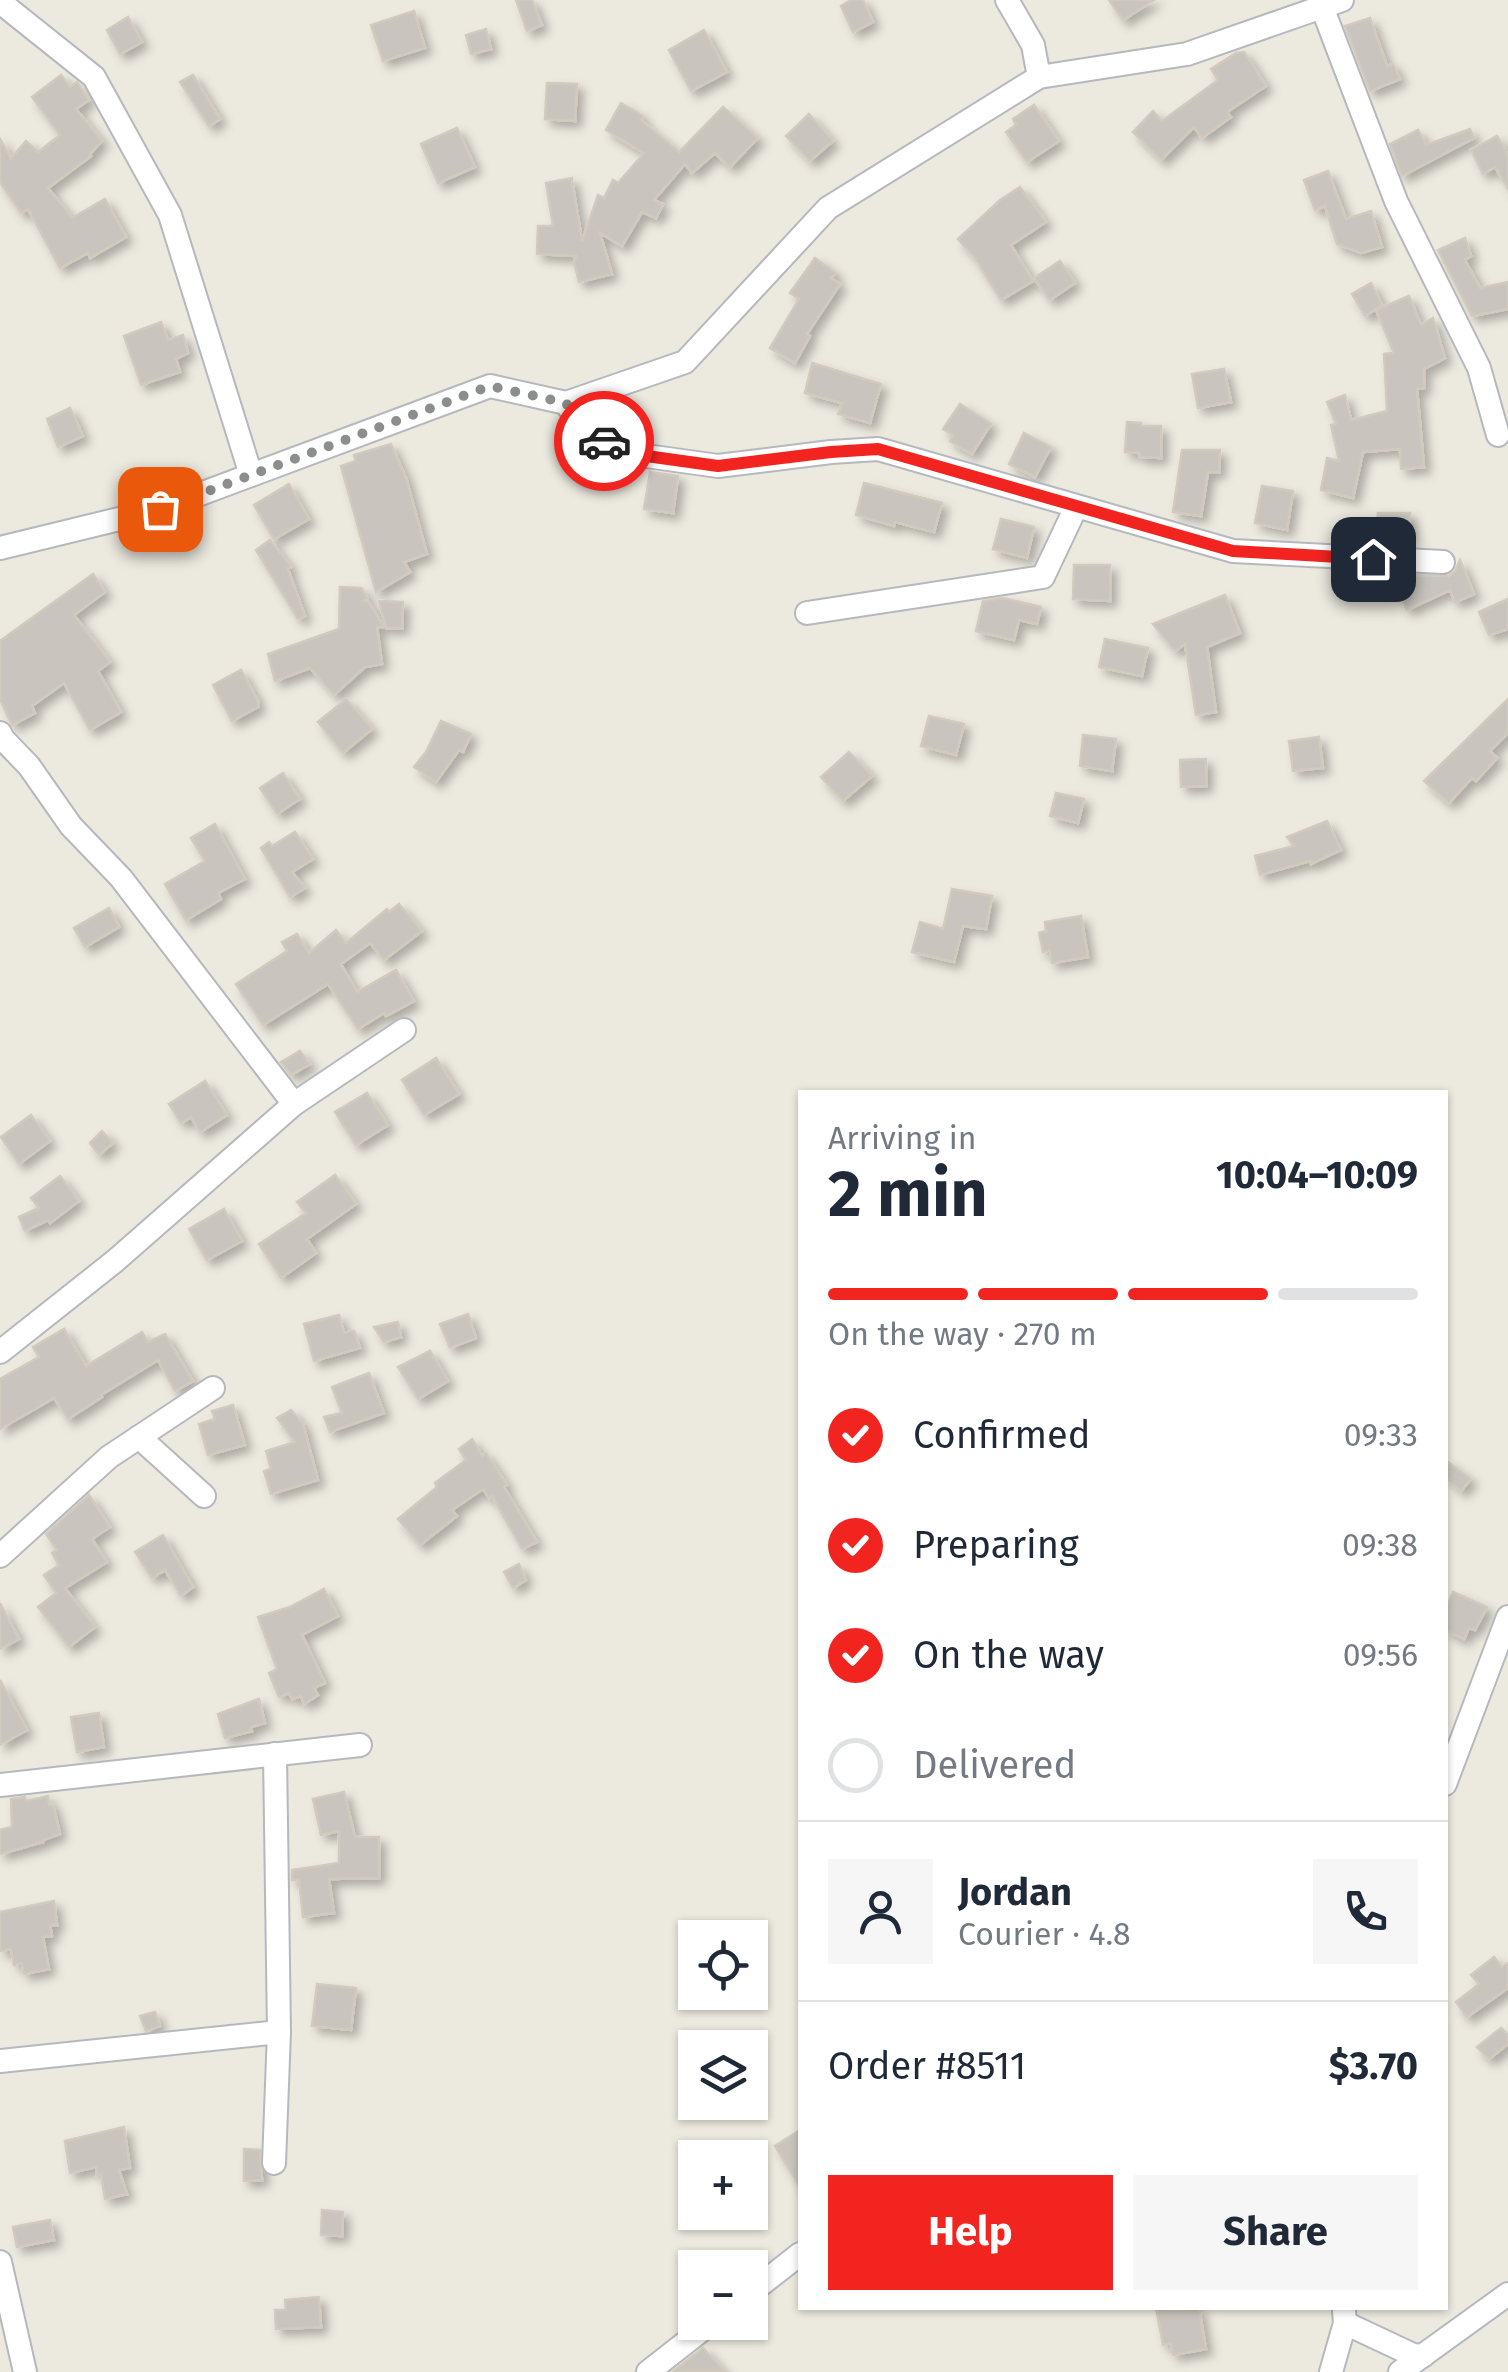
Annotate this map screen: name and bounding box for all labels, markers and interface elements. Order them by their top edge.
courier [554,391,654,491]
icon: car [577,414,632,469]
pin [118,467,203,552]
icon: bag [133,482,188,537]
pin [1331,517,1416,602]
icon: home [1346,532,1401,587]
text: Arriving in [828,1119,976,1157]
text: 10:04–10:09 [1216,1152,1418,1198]
text: 2 min [828,1155,988,1233]
text: On the way · 270 m [828,1315,1097,1353]
icon: check [828,1408,883,1463]
text: Confirmed [913,1412,1091,1458]
text: 09:33 [1344,1416,1418,1454]
icon: check [828,1518,883,1573]
text: Preparing [913,1522,1079,1568]
text: 09:38 [1342,1526,1418,1564]
icon: check [828,1628,883,1683]
text: On the way [913,1632,1104,1678]
text: 09:56 [1343,1636,1418,1674]
text: Delivered [913,1742,1076,1788]
button: person [828,1859,933,1964]
button: phone [1313,1859,1418,1964]
text: Jordan [958,1869,1072,1915]
text: Courier · 4.8 [958,1915,1131,1953]
map controls [678,1920,768,2340]
button: locate [678,1920,768,2010]
button: layers [678,2030,768,2120]
text: Order #8511 [828,2043,1026,2089]
text: $3.70 [1329,2043,1418,2089]
button: + [678,2140,768,2230]
button: Help [828,2175,1113,2290]
button: Share [1133,2175,1418,2290]
button: − [678,2250,768,2340]

